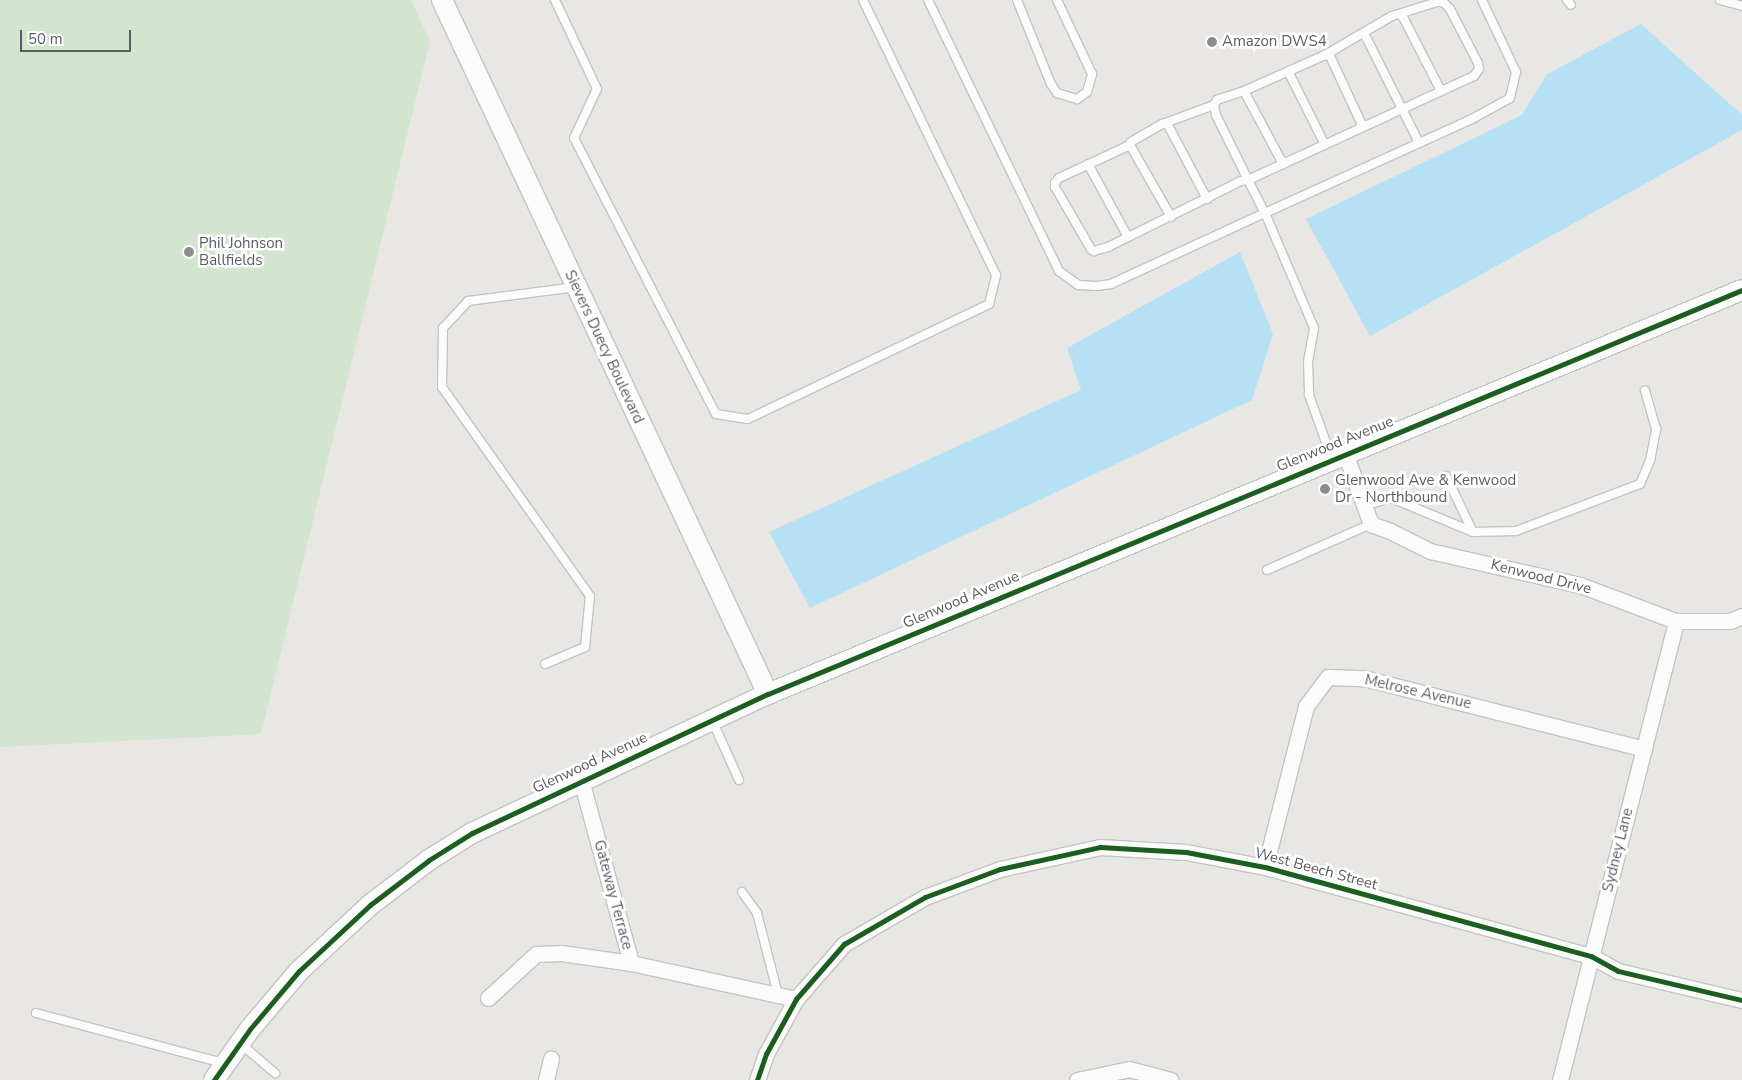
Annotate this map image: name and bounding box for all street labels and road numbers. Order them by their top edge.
street label: Sievers Duecy Boulevard [560,267,648,427]
street label: Glenwood Avenue [1274,412,1396,476]
street label: Kenwood Drive [1489,556,1593,598]
street label: Glenwood Avenue [900,567,1022,633]
street label: Melrose Avenue [1363,671,1473,713]
street label: Glenwood Avenue [530,729,650,797]
street label: Sydney Lane [1599,806,1637,894]
street label: Gateway Terrace [590,838,636,952]
street label: West Beech Street [1253,844,1379,894]

